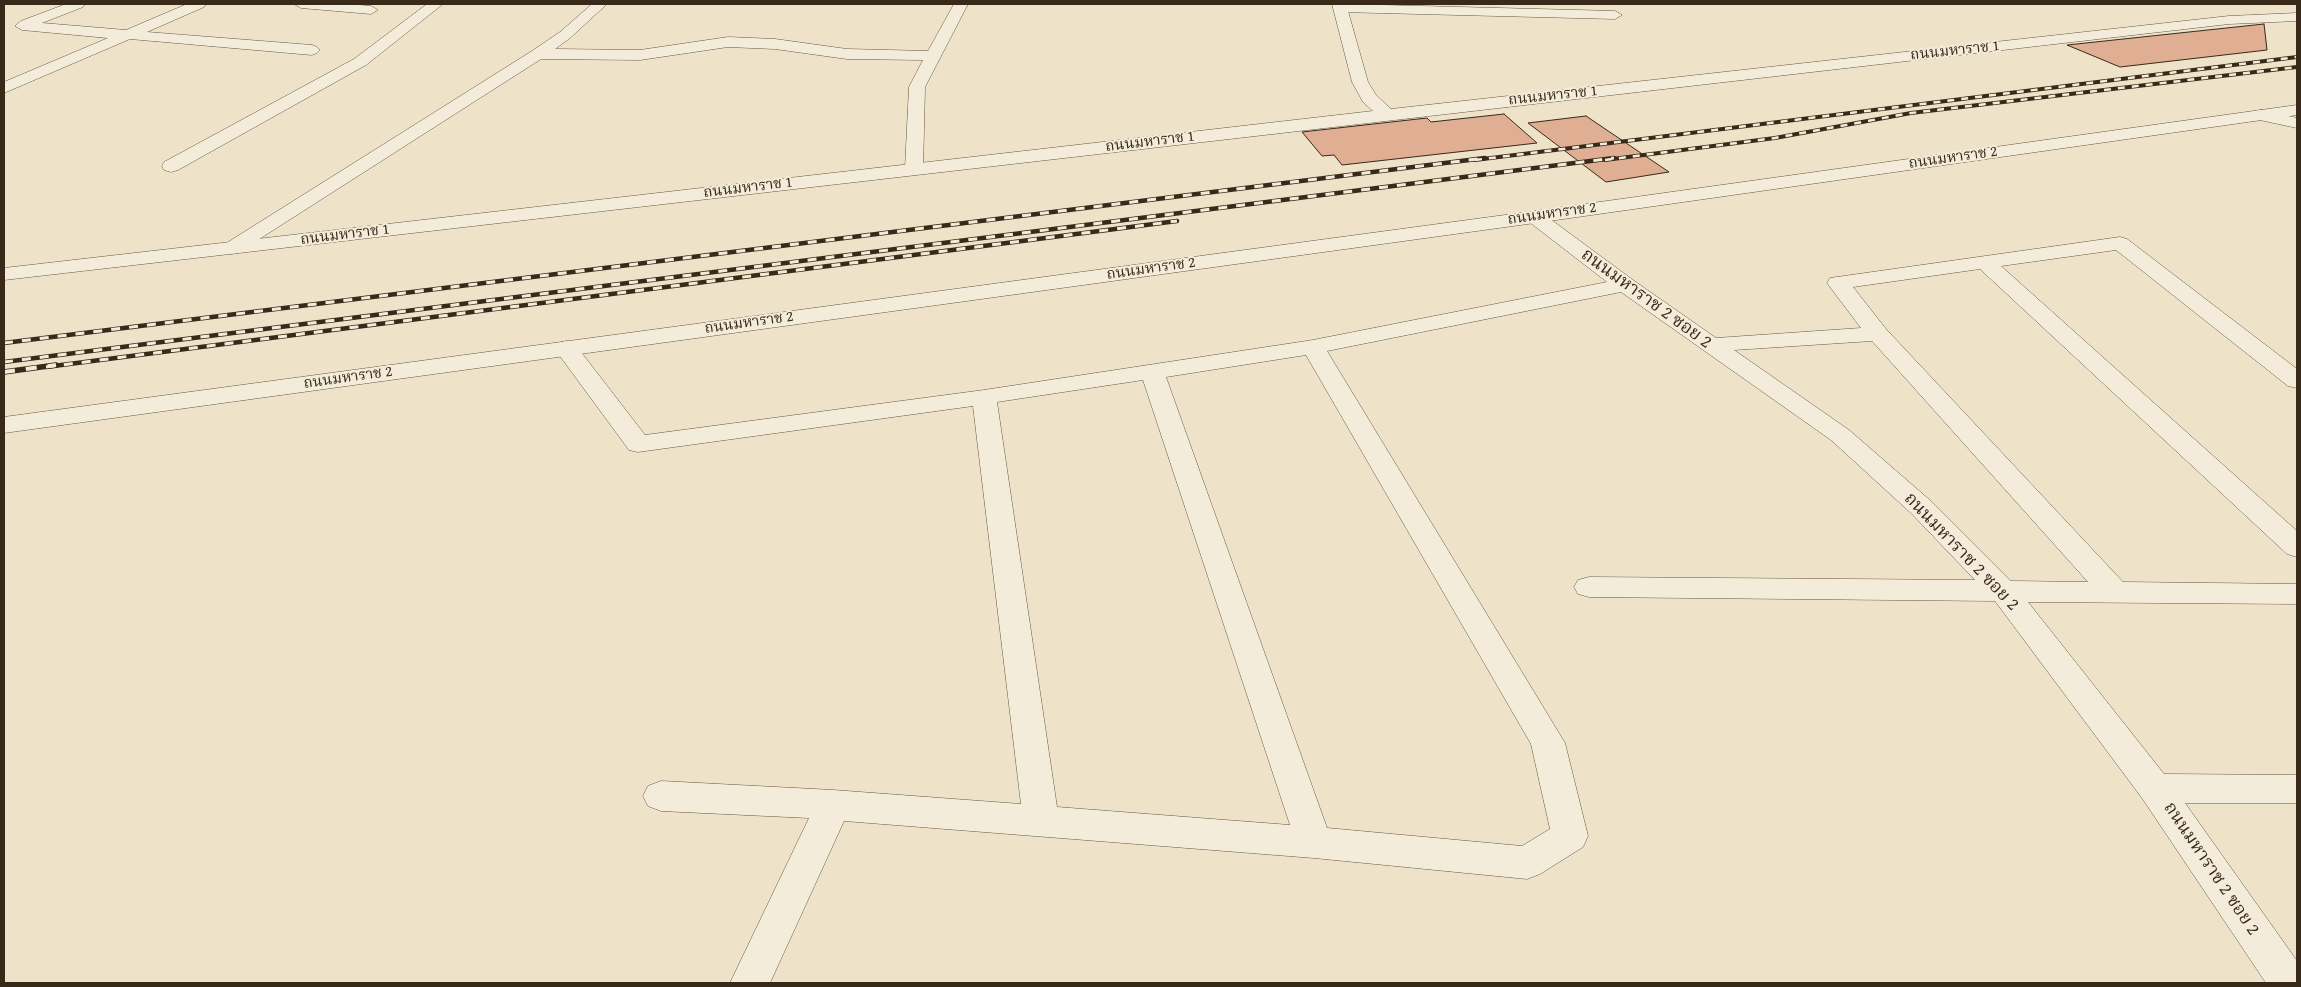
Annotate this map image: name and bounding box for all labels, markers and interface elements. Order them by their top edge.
street label: ถนนมหาราช 1 [1909,37,2001,65]
street label: ถนนมหาราช 1 [1507,82,1599,110]
street label: ถนนมหาราช 1 [1104,128,1196,156]
street label: ถนนมหาราช 2 [1907,143,1999,173]
street label: ถนนมหาราช 1 [702,174,794,202]
street label: ถนนมหาราช 2 [1506,199,1598,229]
street label: ถนนมหาราช 1 [299,221,391,249]
street label: ถนนมหาราช 2 ซอย 2 [1576,244,1716,354]
street label: ถนนมหาราช 2 [1105,254,1197,284]
street label: ถนนมหาราช 2 [703,308,795,338]
street label: ถนนมหาราช 2 [302,363,394,393]
street label: ถนนมหาราช 2 ซอย 2 [1899,488,2023,616]
street label: ถนนมหาราช 2 ซอย 2 [2158,798,2264,940]

